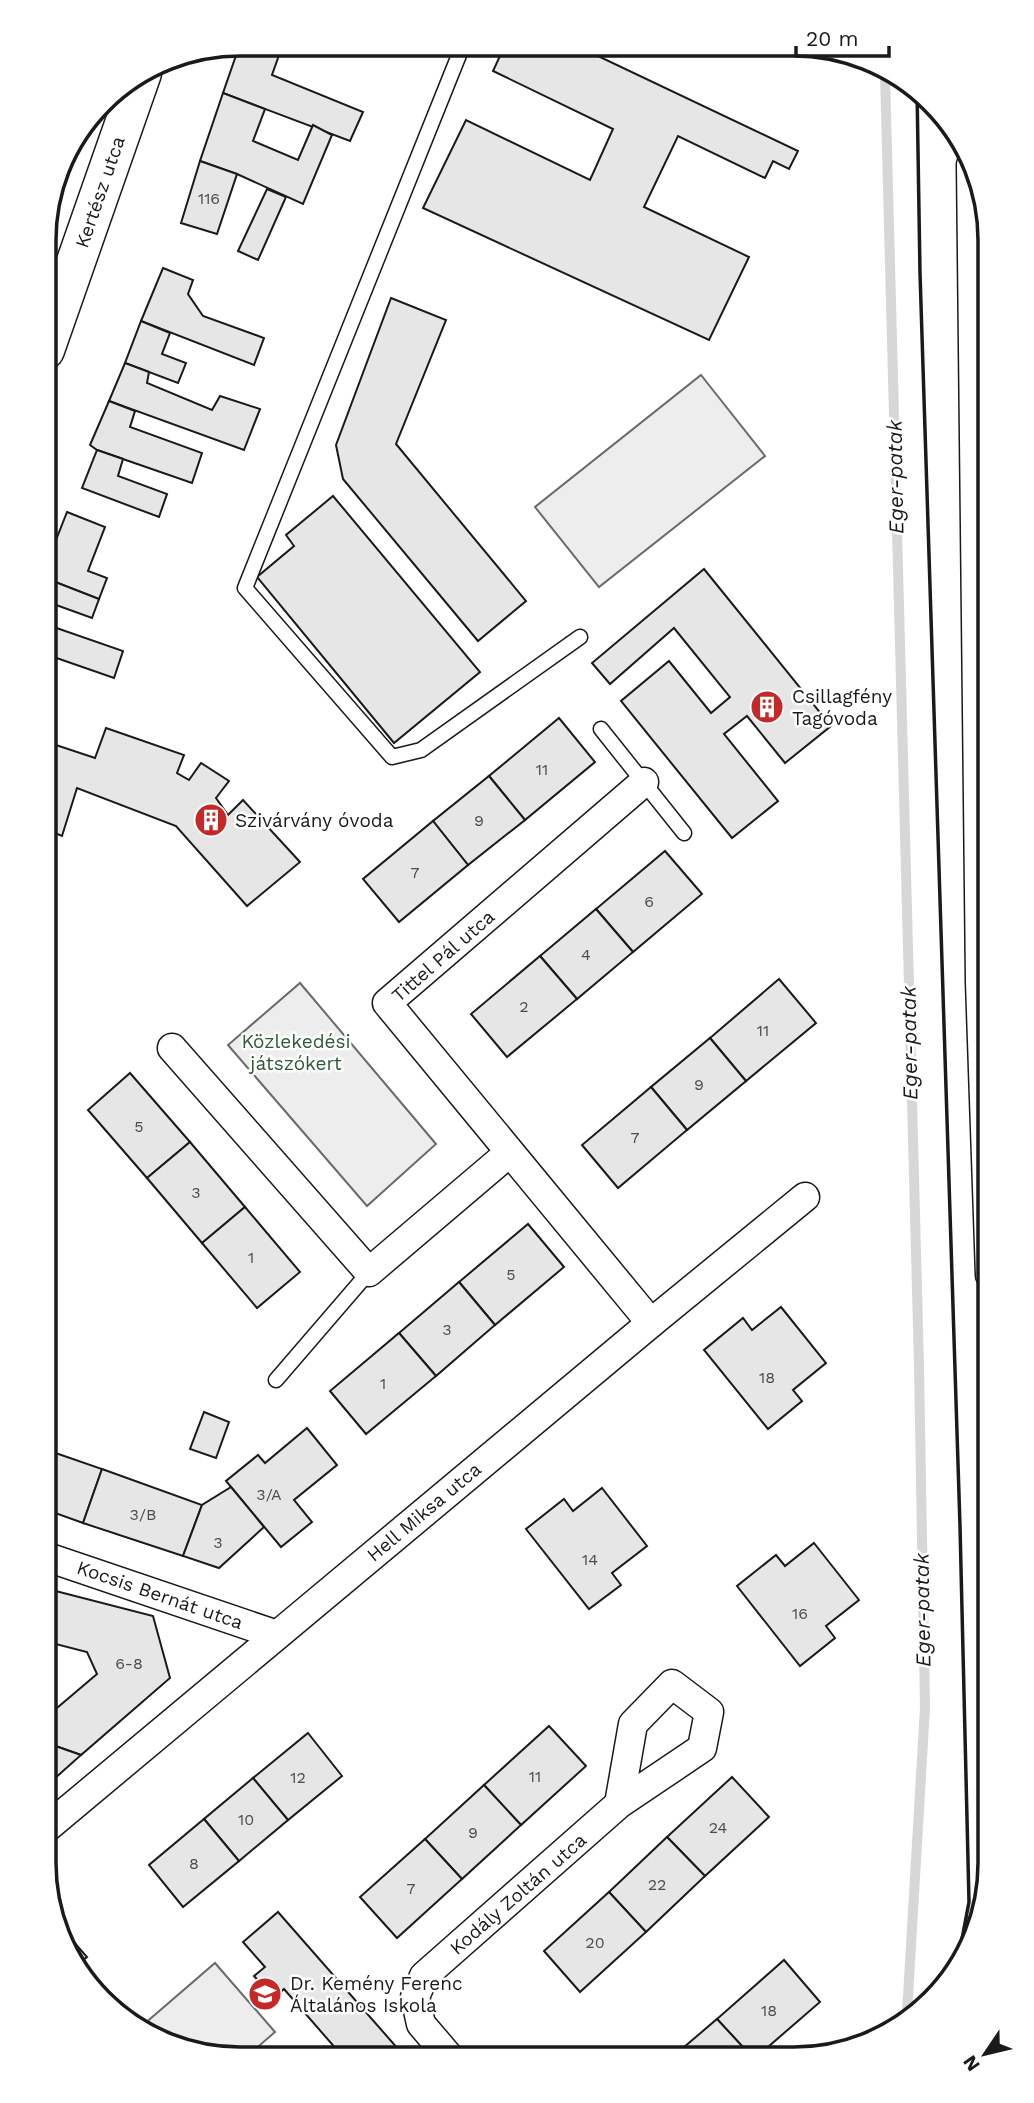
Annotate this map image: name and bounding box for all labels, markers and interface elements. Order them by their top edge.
scale bar [796,14,889,58]
text: 20 m [806,26,858,51]
street label: Kertész utca [70,133,130,251]
house number: 116 [198,189,220,208]
water label: Eger-patak [881,419,908,534]
place label: Csillagfény Tagóvoda [792,685,892,730]
building icon: Csillagfény Tagóvoda [748,688,786,726]
house number: 11 [536,760,548,779]
building icon: Szivárvány óvoda [192,801,230,839]
place label: Szivárvány óvoda [235,809,394,832]
house number: 9 [474,811,484,830]
house number: 7 [411,863,420,882]
house number: 6 [644,892,654,911]
street label: Tittel Pál utca [387,905,499,1007]
house number: 4 [581,945,591,964]
water label: Eger-patak [895,985,922,1100]
house number: 2 [519,997,529,1016]
house number: 11 [757,1021,769,1040]
park label: Közlekedési játszókert [241,1030,351,1075]
house number: 9 [694,1075,704,1094]
house number: 5 [134,1117,144,1136]
house number: 7 [631,1128,640,1147]
house number: 3 [191,1183,201,1202]
house number: 1 [248,1248,254,1267]
house number: 5 [506,1265,516,1284]
house number: 3 [442,1320,452,1339]
house number: 18 [759,1368,775,1387]
house number: 1 [380,1374,386,1393]
street label: Hell Miksa utca [362,1457,486,1566]
house number: 3/A [256,1485,282,1504]
house number: 3/B [130,1505,156,1524]
house number: 3 [213,1533,223,1552]
house number: 14 [582,1550,598,1569]
water label: Eger-patak [908,1552,935,1667]
street label: Kocsis Bernát utca [74,1556,246,1634]
house number: 16 [792,1604,808,1623]
house number: 6-8 [115,1654,143,1673]
house number: 11 [529,1767,541,1786]
house number: 12 [290,1768,306,1787]
house number: 10 [238,1810,254,1829]
house number: 24 [709,1818,728,1837]
house number: 9 [468,1823,478,1842]
street label: Kodály Zoltán utca [445,1828,591,1960]
house number: 8 [189,1854,199,1873]
house number: 22 [648,1875,666,1894]
house number: 7 [407,1879,416,1898]
house number: 20 [585,1933,605,1952]
place label: Dr. Kemény Ferenc Általános Iskola [290,1972,463,2017]
school or university icon: Dr. Kemény Ferenc Általános Iskola [246,1975,284,2013]
house number: 18 [761,2001,777,2020]
north arrow [950,2019,1020,2089]
text: N [958,2051,985,2076]

